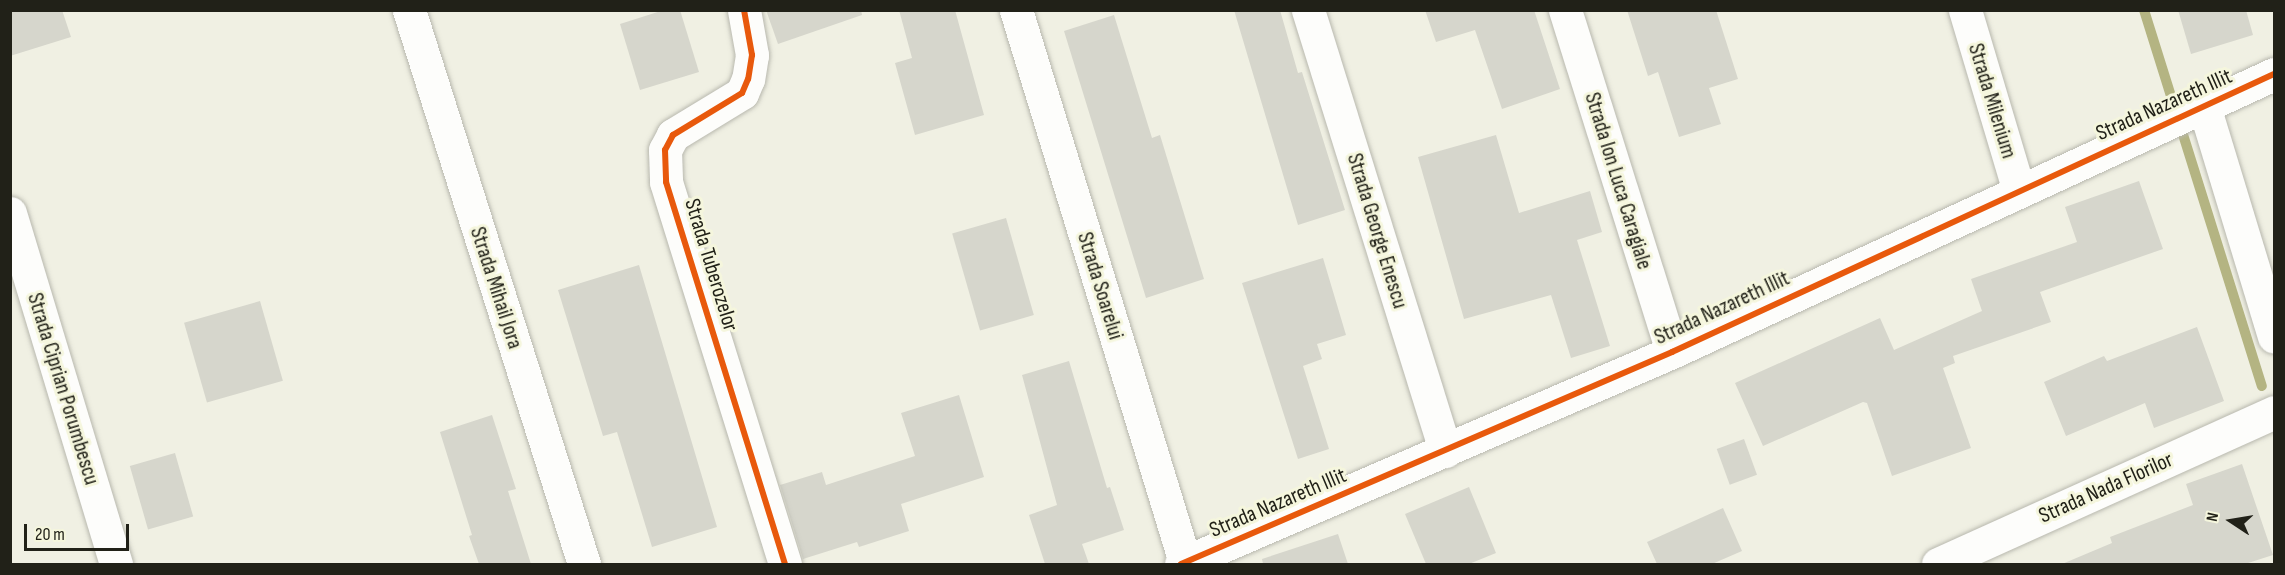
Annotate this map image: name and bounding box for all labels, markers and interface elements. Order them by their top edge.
street label: Strada Milenium [1962,40,2022,162]
street label: Strada Nazareth Illit [2092,63,2236,147]
street label: Strada Ion Luca Caragiale [1579,89,1657,273]
street label: Strada George Enescu [1341,150,1413,312]
street label: Strada Tuberozelor [678,196,744,334]
street label: Strada Mihail Jora [464,224,528,352]
street label: Strada Soarelui [1071,229,1129,343]
street label: Strada Nazareth Illit [1650,265,1794,351]
street label: Strada Ciprian Porumbescu [21,290,105,488]
street label: Strada Nada Florilor [2035,447,2177,529]
street label: Strada Nazareth Illit [1206,462,1350,544]
north arrow [2201,491,2261,551]
text: N [2203,511,2223,523]
scale bar [27,512,132,550]
text: 20 m [35,524,65,545]

